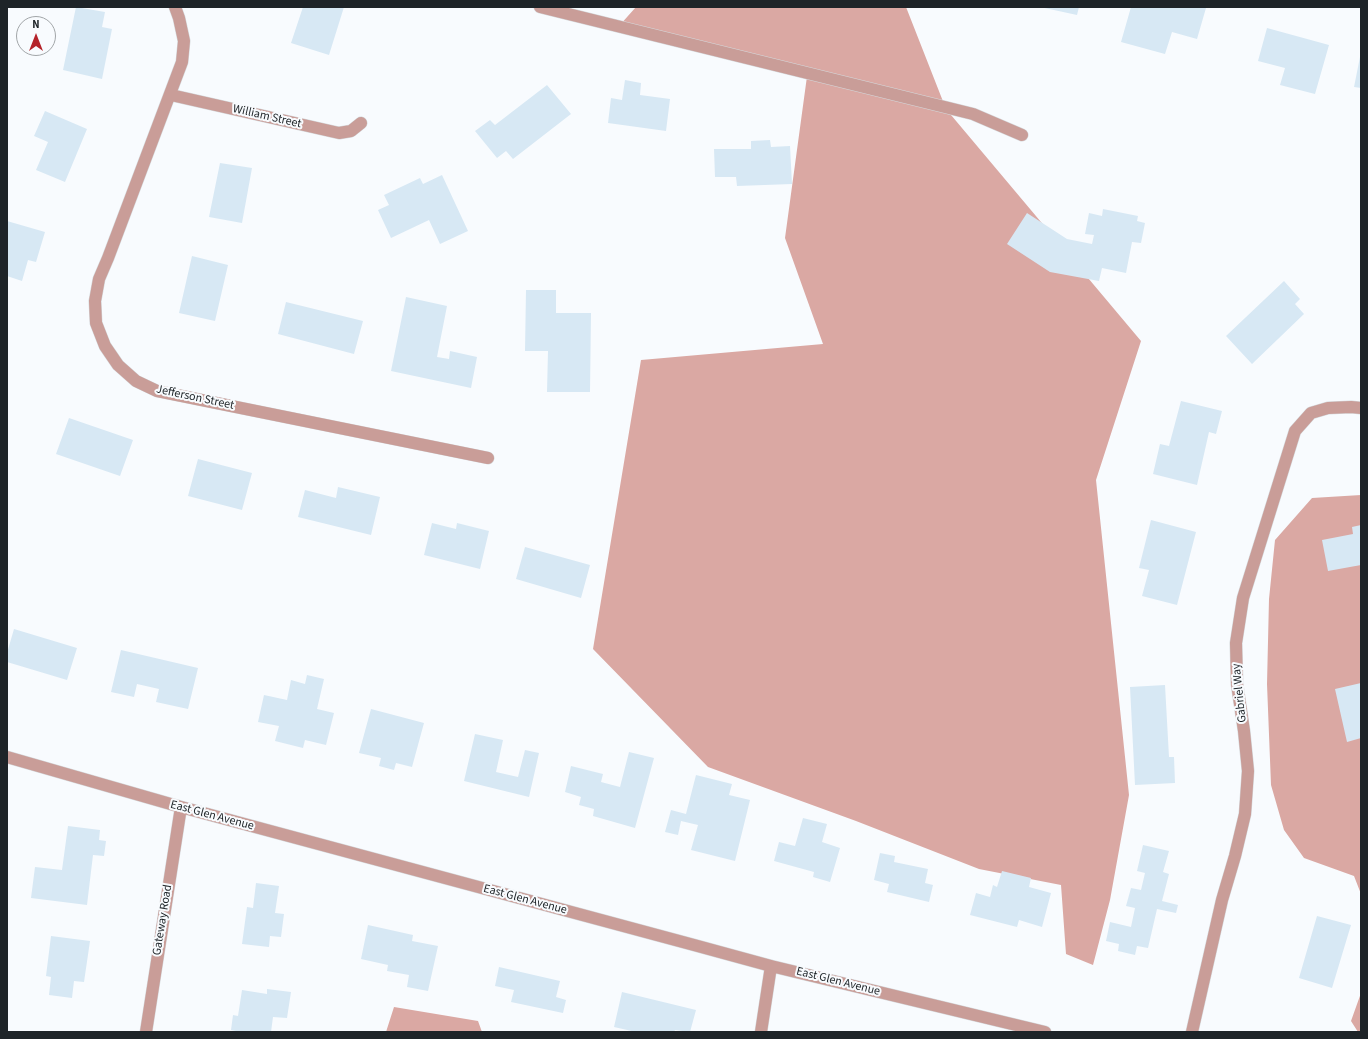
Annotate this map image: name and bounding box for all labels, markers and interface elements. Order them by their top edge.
north arrow [16,16,56,56]
text: N [32,17,40,32]
street label: William Street [231,102,303,132]
street label: Jefferson Street [155,383,235,413]
street label: Gabriel Way [1230,663,1250,723]
street label: East Glen Avenue [169,798,255,834]
street label: East Glen Avenue [482,882,568,918]
street label: Gateway Road [150,884,176,956]
street label: East Glen Avenue [795,965,881,999]

